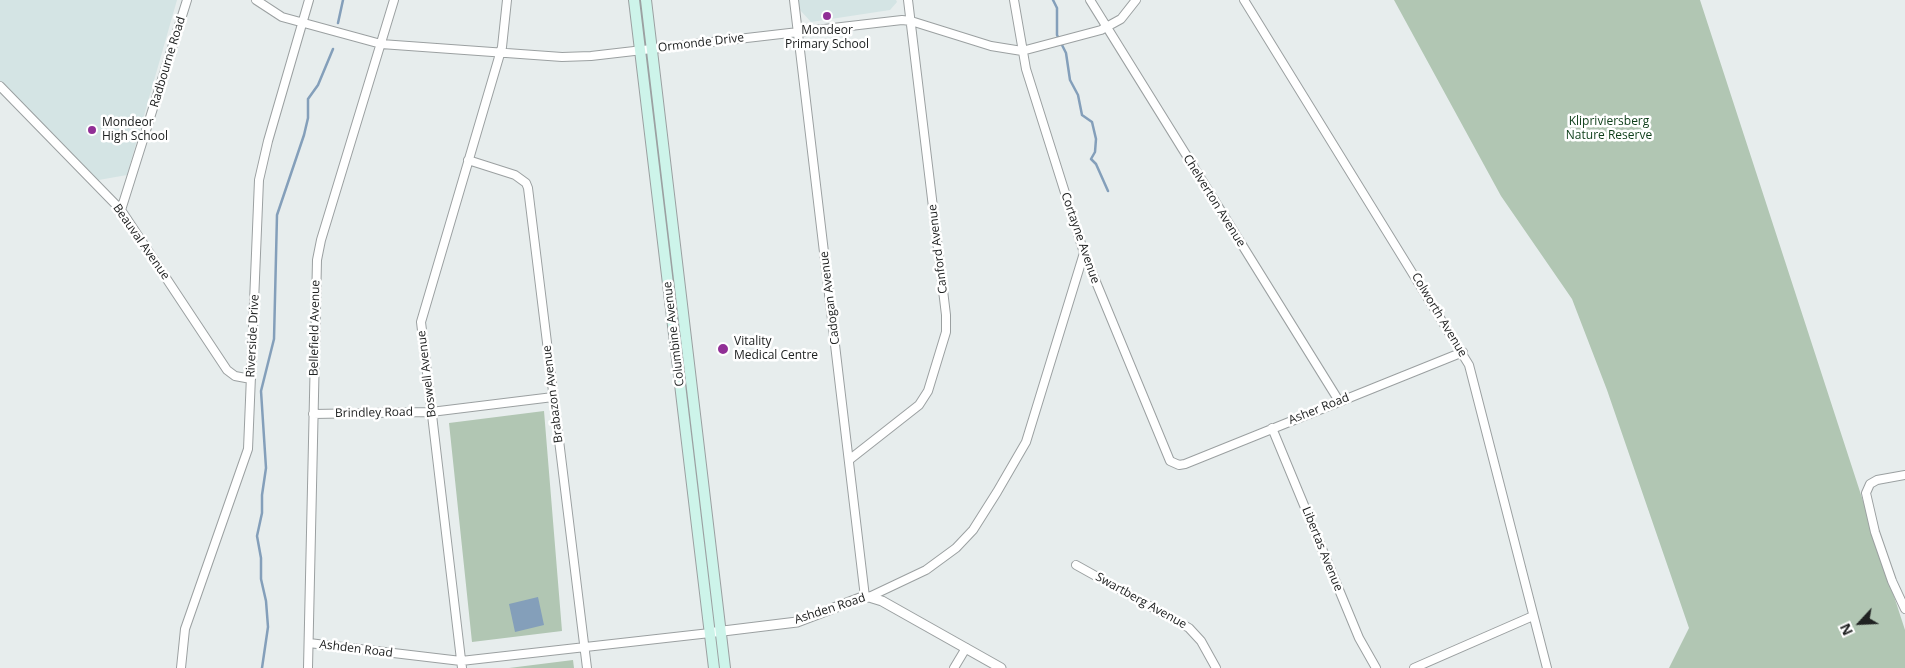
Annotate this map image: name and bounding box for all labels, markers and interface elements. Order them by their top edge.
marker: Mondeor Primary School [821,10,833,22]
street label: Radbourne Road [147,15,189,109]
place label: Mondeor Primary School [785,24,869,52]
street label: Ormonde Drive [657,31,745,55]
park label: Klipriviersberg Nature Reserve [1566,115,1652,143]
place label: Mondeor High School [102,116,168,144]
marker: Mondeor High School [86,124,98,136]
street label: Chelverton Avenue [1180,152,1248,250]
street label: Cortayne Avenue [1058,190,1102,286]
street label: Beauval Avenue [110,201,172,283]
street label: Canford Avenue [925,203,951,295]
street label: Cadogan Avenue [817,250,843,346]
street label: Colworth Avenue [1408,270,1470,360]
street label: Bellefield Avenue [307,280,323,376]
street label: Columbine Avenue [660,281,688,387]
street label: Riverside Drive [244,294,262,378]
street label: Boswell Avenue [415,330,439,418]
place label: Vitality Medical Centre [734,335,818,363]
marker: Vitality Medical Centre [716,342,730,356]
street label: Brabazon Avenue [540,344,566,444]
street label: Asher Road [1287,390,1351,428]
street label: Brindley Road [335,405,413,421]
street label: Libertas Avenue [1298,505,1346,593]
street label: Swartberg Avenue [1093,570,1189,632]
street label: Ashden Road [793,591,867,627]
north arrow [1835,598,1885,648]
text: N [1835,620,1857,639]
street label: Ashden Road [318,637,394,661]

